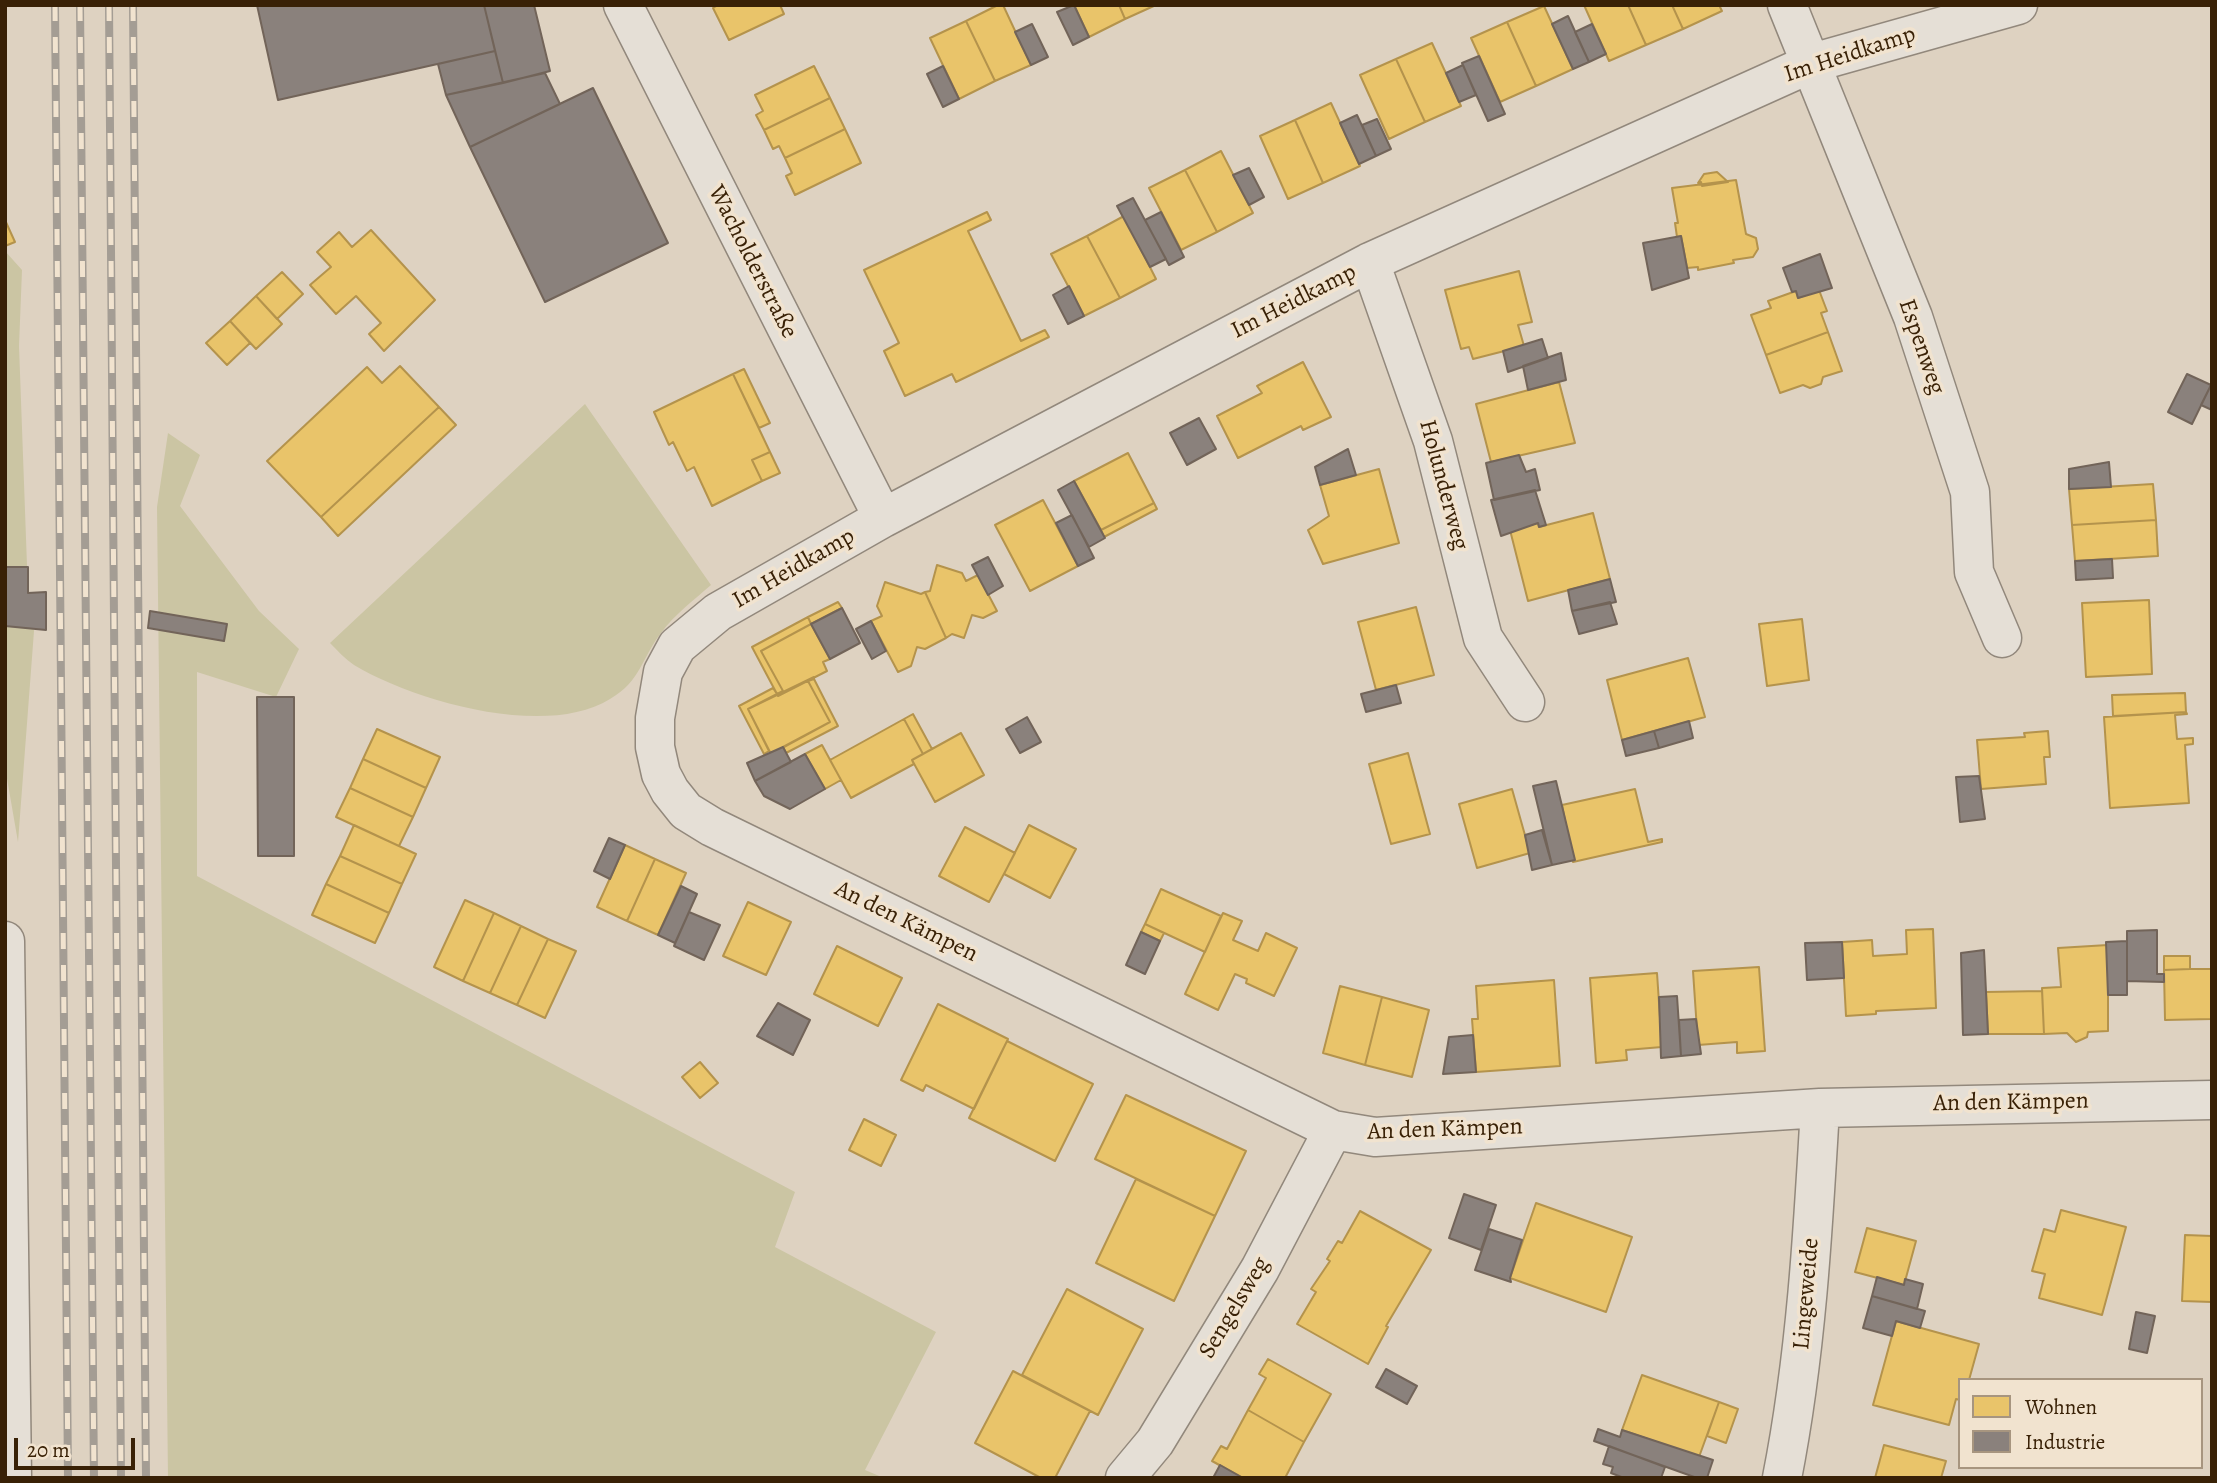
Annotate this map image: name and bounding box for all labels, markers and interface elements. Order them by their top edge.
street label: Im Heidkamp [1781,20,1919,90]
street label: Wacholderstraße [701,181,803,343]
street label: Im Heidkamp [1227,258,1361,346]
street label: Espenweg [1891,295,1951,399]
street label: Holunderweg [1412,417,1474,553]
street label: Im Heidkamp [728,522,860,616]
street label: An den Kämpen [830,875,982,969]
street label: An den Kämpen [1933,1087,2089,1119]
street label: An den Kämpen [1367,1113,1523,1147]
street label: Lingeweide [1788,1237,1826,1351]
street label: Sengelsweg [1193,1252,1277,1364]
legend [1958,1378,2203,1469]
text: Wohnen [2025,1393,2097,1421]
scale bar [18,1424,138,1468]
text: Industrie [2025,1428,2105,1456]
text: 20 m [27,1436,70,1464]

